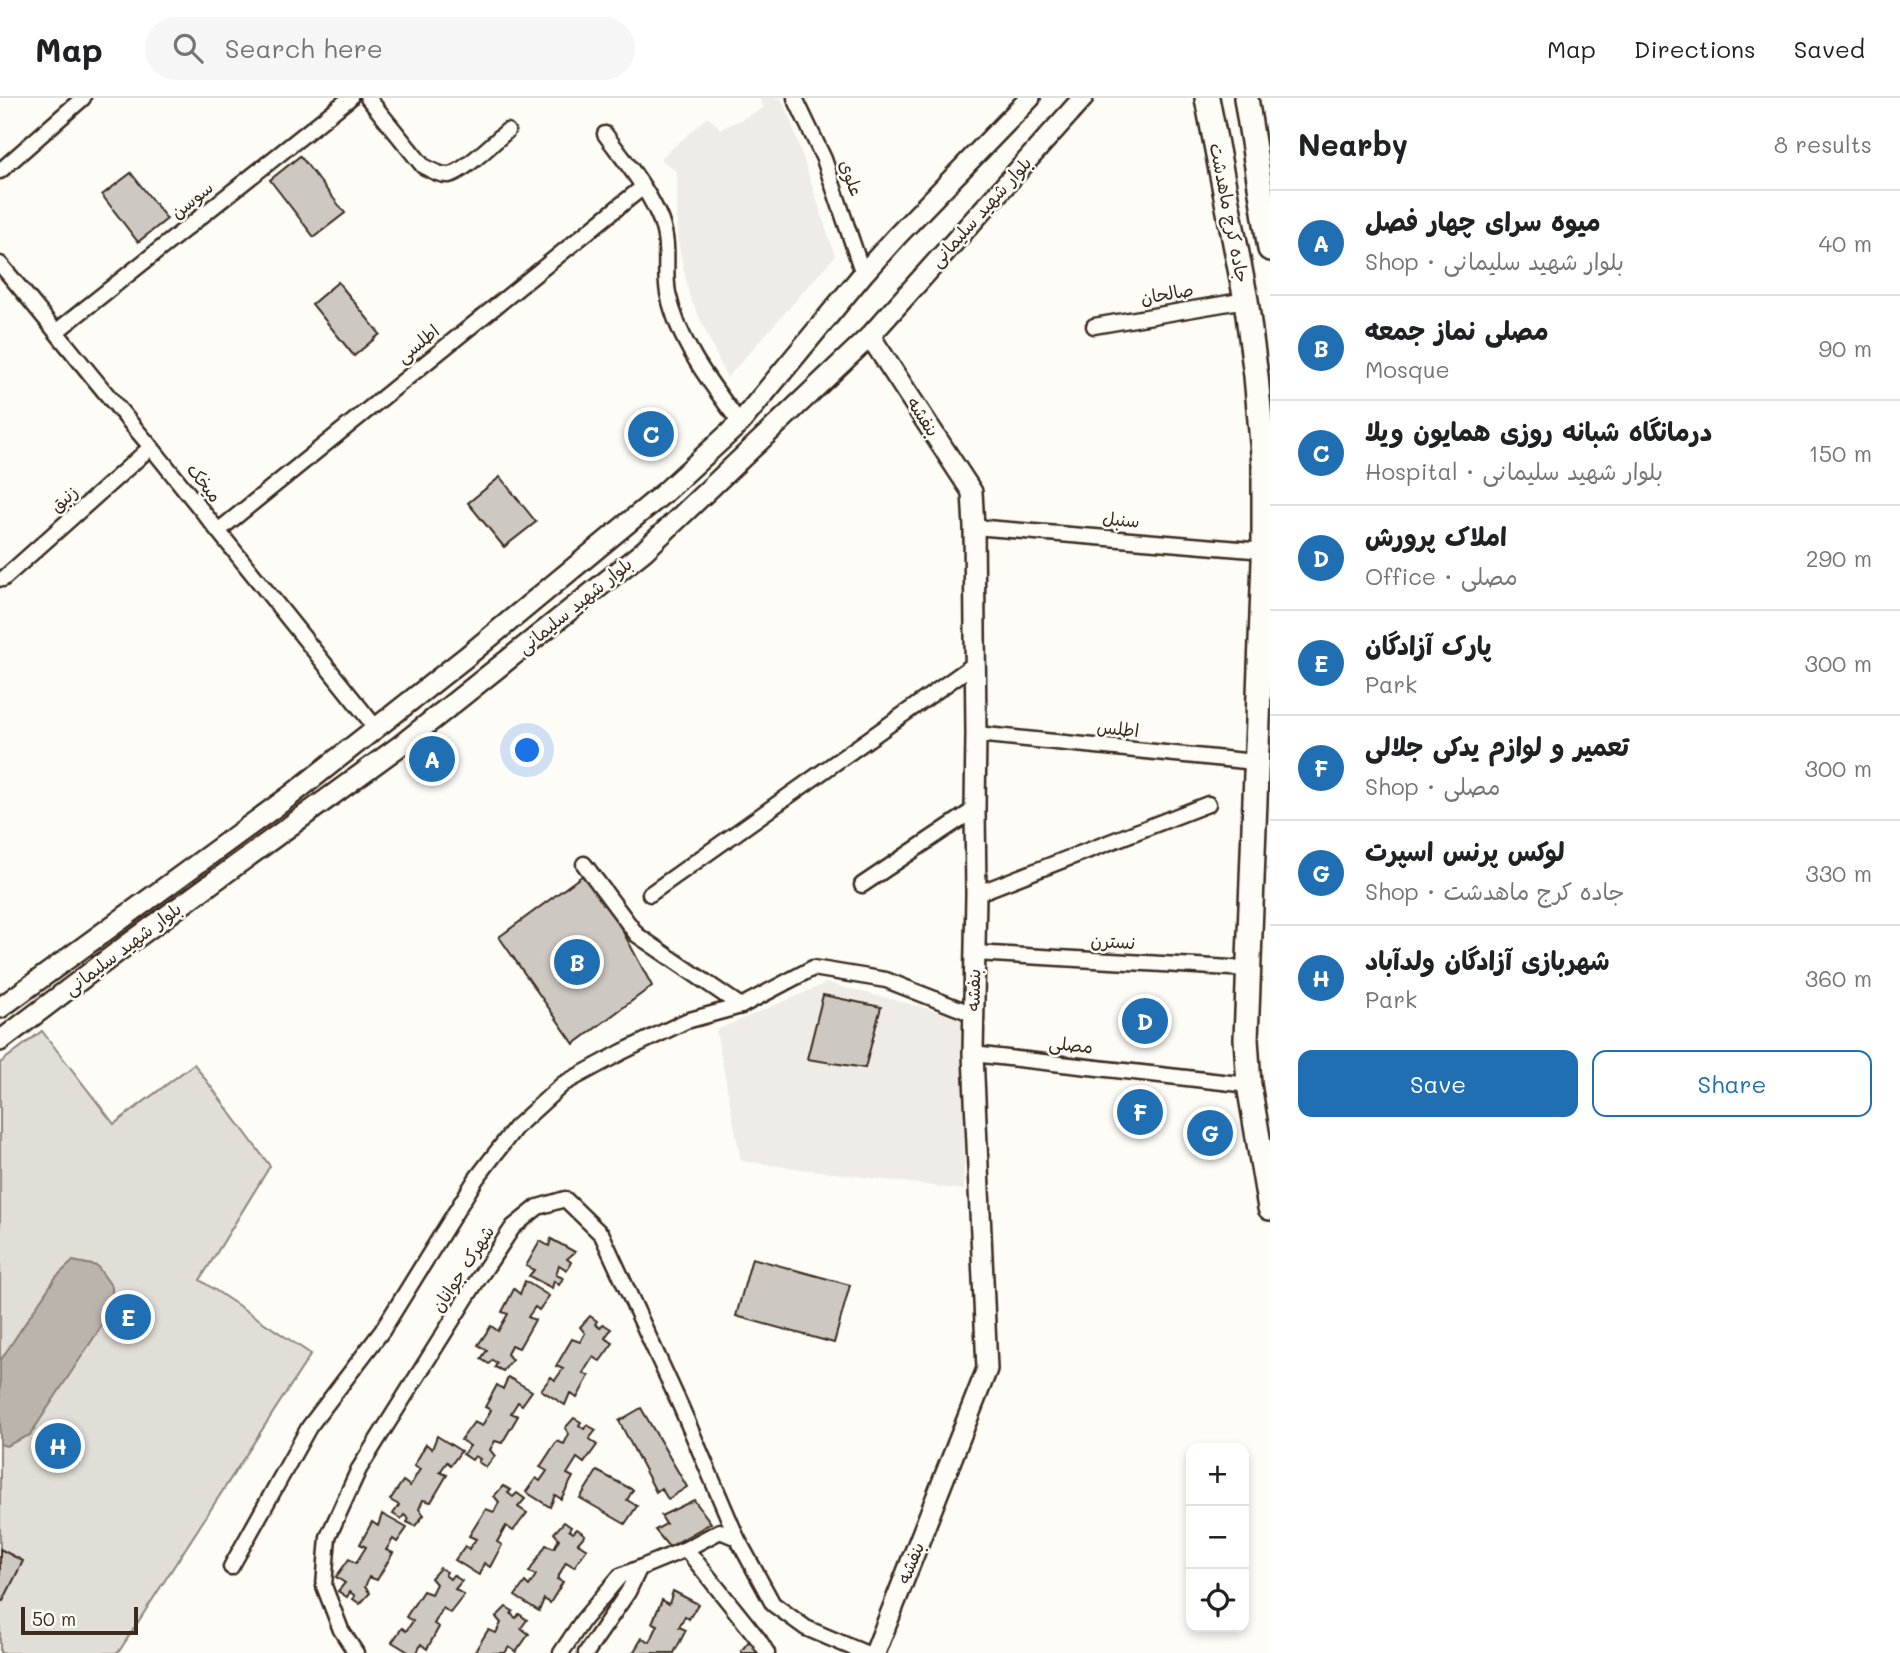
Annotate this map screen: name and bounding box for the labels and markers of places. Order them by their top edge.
pin: C [628,408,674,460]
pin: A [409,733,455,785]
pin: B [554,936,600,988]
pin: D [1122,995,1168,1047]
pin: F [1117,1086,1163,1138]
pin: G [1187,1107,1233,1159]
pin: E [105,1291,151,1343]
pin: H [35,1420,81,1472]

